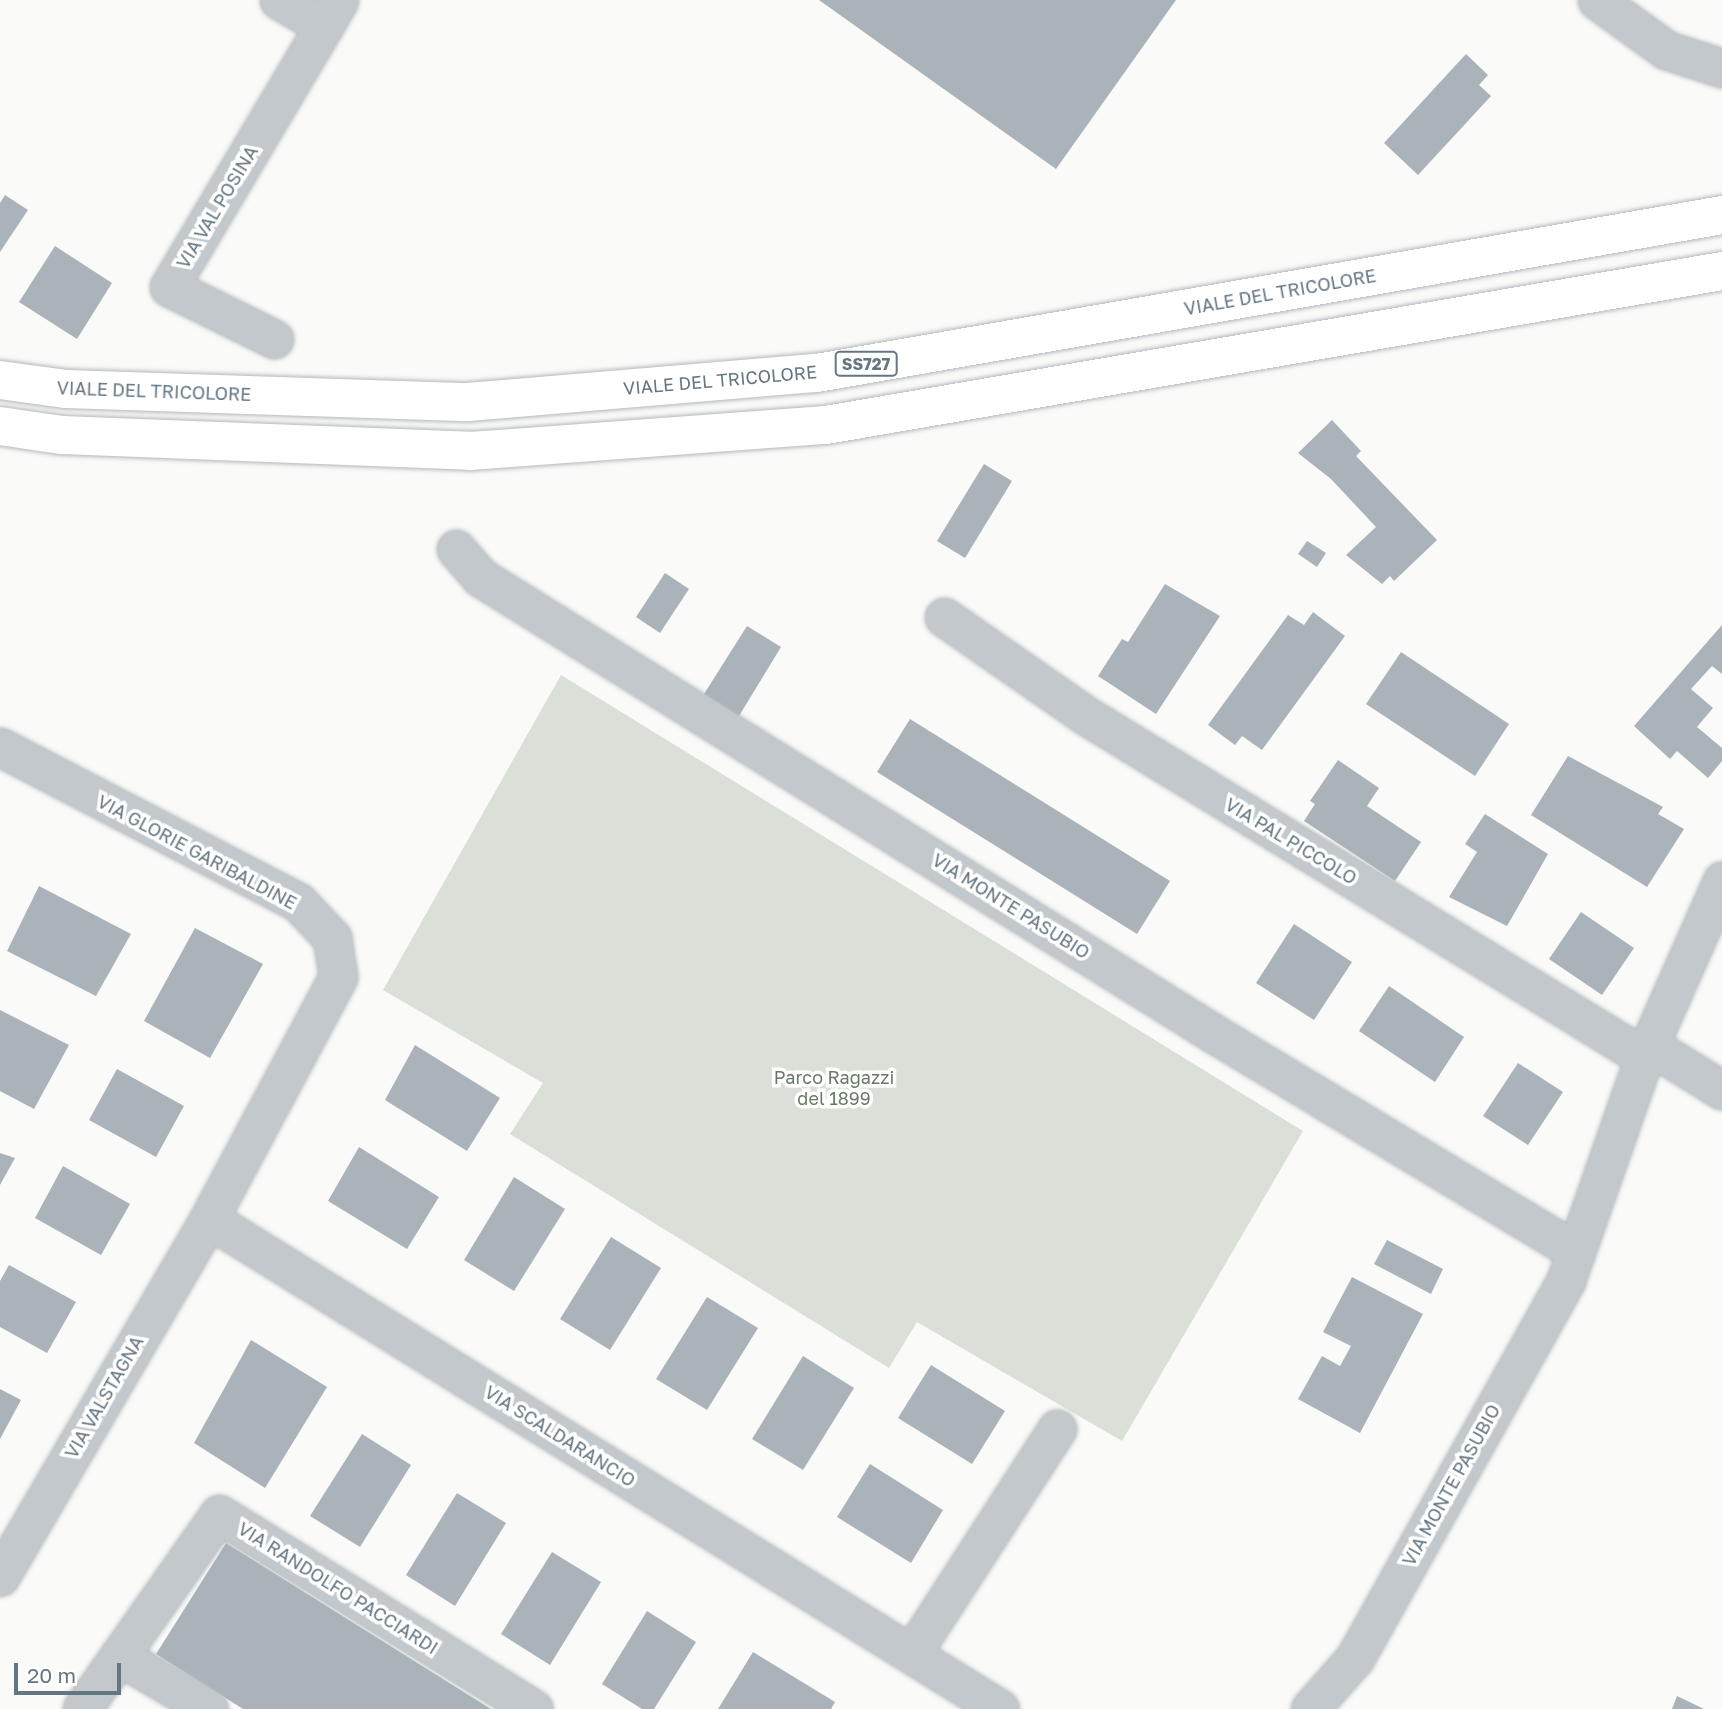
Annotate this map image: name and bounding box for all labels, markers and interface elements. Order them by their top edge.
street label: VIA VAL POSINA [172,142,262,272]
street label: VIALE DEL TRICOLORE [1182,264,1378,320]
road number: SS727 [834,352,898,376]
street label: VIALE DEL TRICOLORE [622,361,818,399]
street label: VIALE DEL TRICOLORE [56,377,252,405]
street label: VIA GLORIE GARIBALDINE [94,790,300,914]
street label: VIA PAL PICCOLO [1221,793,1361,889]
street label: VIA MONTE PASUBIO [928,849,1094,963]
park label: Parco Ragazzi del 1899 [774,1067,894,1110]
street label: VIA VALSTAGNA [60,1332,148,1462]
street label: VIA SCALDARANCIO [481,1381,639,1491]
street label: VIA MONTE PASUBIO [1398,1400,1504,1570]
street label: VIA RANDOLFO PACCIARDI [234,1517,442,1659]
scale bar [18,1650,124,1694]
text: 20 m [27,1662,76,1688]

